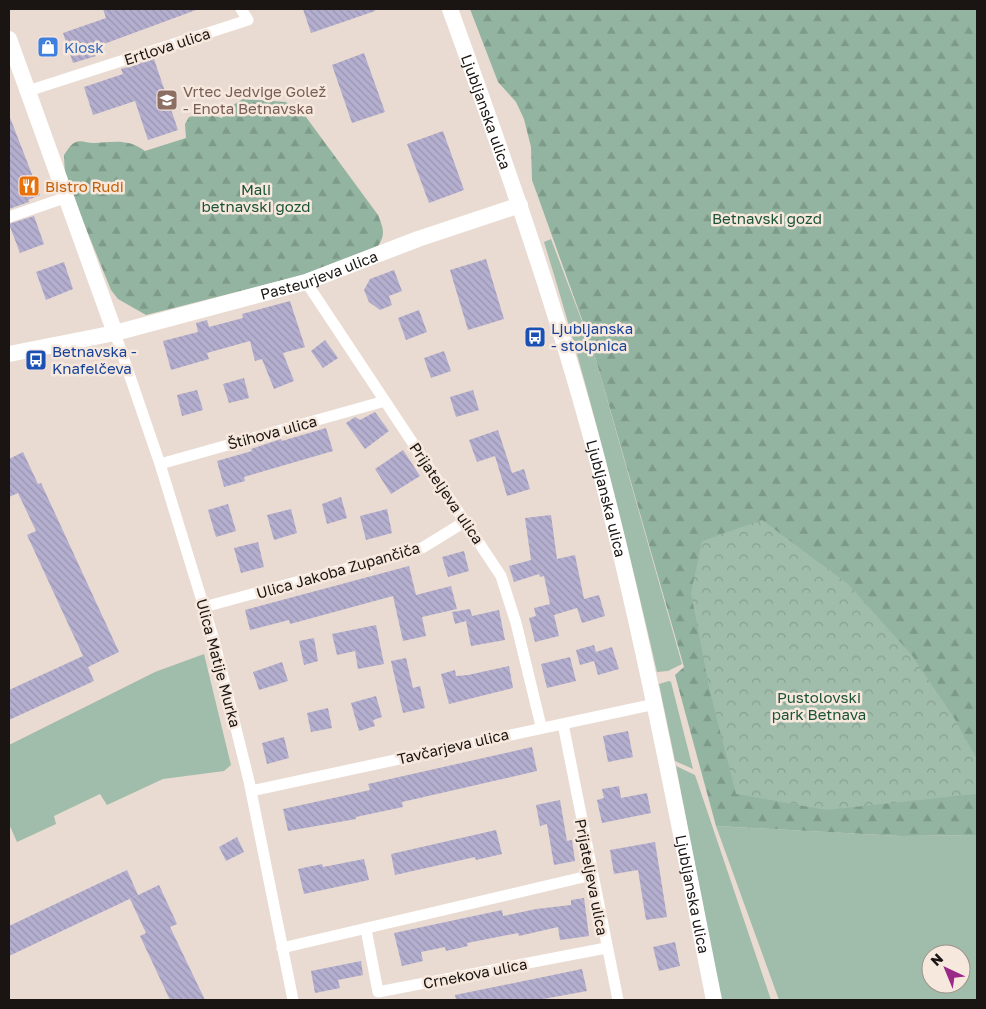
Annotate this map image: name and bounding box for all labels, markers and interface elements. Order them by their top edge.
street label: Ertlova ulica [122,24,212,68]
shop icon: Kiosk [36,35,60,59]
place label: Kiosk [64,38,104,56]
street label: Ljubljanska ulica [458,52,515,171]
place label: Vrtec Jedvige Golež - Enota Betnavska [183,82,326,117]
school or university icon: Vrtec Jedvige Golež - Enota Betnavska [155,88,179,112]
restaurant icon: Bistro Rudi [17,174,41,198]
place label: Bistro Rudi [45,177,124,195]
park label: Mali betnavski gozd [201,180,311,215]
park label: Betnavski gozd [712,209,822,227]
street label: Pasteurjeva ulica [258,246,380,303]
place label: Ljubljanska - stolpnica [551,319,633,354]
bus stop icon: Ljubljanska - stolpnica [523,325,547,349]
place label: Betnavska - Knafelčeva [52,342,137,377]
bus stop icon: Betnavska - Knafelčeva [24,348,48,372]
street label: Štihova ulica [225,411,319,453]
street label: Ljubljanska ulica [583,437,630,559]
street label: Prijateljeva ulica [406,439,488,547]
street label: Ulica Jakoba Zupančiča [254,538,422,602]
street label: Ulica Matije Murka [193,597,245,729]
park label: Pustolovski park Betnava [772,688,866,723]
street label: Tavčarjeva ulica [395,724,511,768]
street label: Prijateljeva ulica [572,817,612,937]
street label: Ljubljanska ulica [672,833,713,955]
north arrow [921,944,971,994]
text: N [927,949,946,969]
street label: Crnekova ulica [421,954,529,992]

